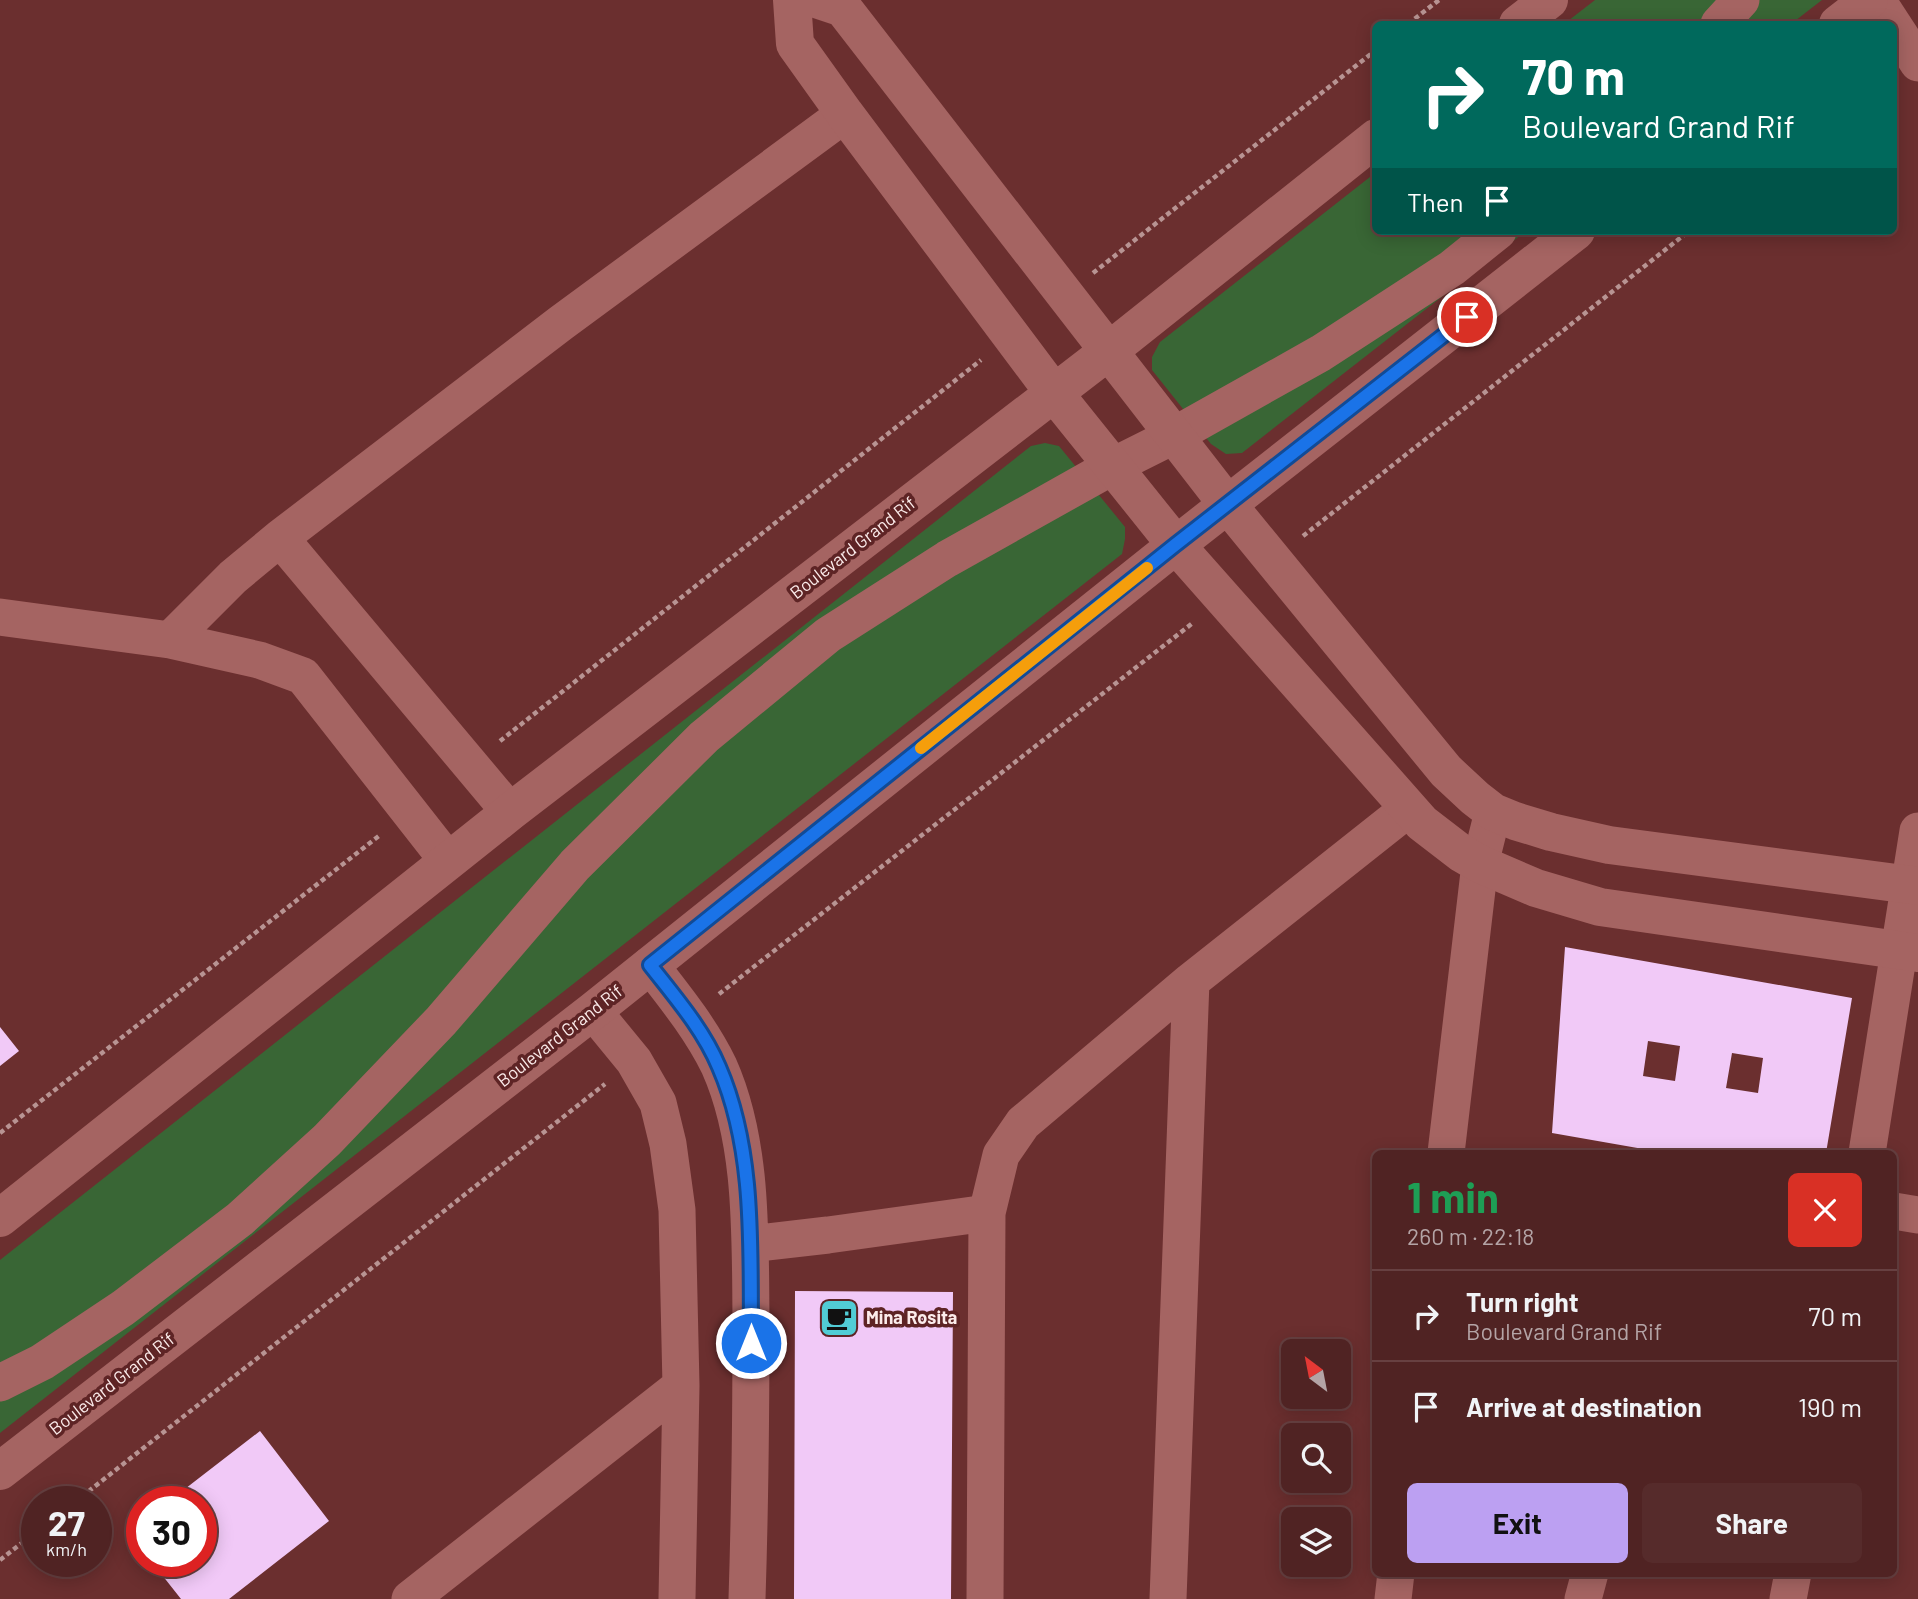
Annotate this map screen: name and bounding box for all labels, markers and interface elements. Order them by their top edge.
text: 70 m [1522,46,1625,105]
icon: right [1407,49,1498,140]
text: Boulevard Grand Rif [1522,106,1795,144]
icon: arrive [1478,182,1516,220]
text: Then [1407,186,1464,217]
pin [1437,287,1497,347]
icon: arrive [1448,298,1486,336]
street label: Boulevard Grand Rif [785,491,920,603]
street label: Boulevard Grand Rif [492,979,627,1091]
text: 1 min [1407,1171,1499,1221]
button: close [1788,1173,1862,1247]
text: 260 m · 22:18 [1407,1222,1534,1250]
text: Turn right [1466,1286,1579,1317]
cafe icon: Mina Rosita [818,1297,860,1339]
icon: right [1407,1297,1445,1335]
text: 70 m [1808,1300,1862,1331]
position arrow [714,1306,788,1380]
place label: Mina Rosita [866,1306,957,1328]
text: Boulevard Grand Rif [1466,1317,1662,1345]
street label: Boulevard Grand Rif [44,1327,179,1439]
north arrow [1281,1339,1351,1409]
map controls [1281,1339,1351,1577]
icon: arrive [1407,1388,1445,1426]
text: Arrive at destination [1466,1391,1702,1422]
text: 190 m [1798,1391,1862,1422]
button: search [1281,1423,1351,1493]
button: Exit [1407,1483,1628,1563]
button: Share [1642,1483,1862,1563]
speed limit sign: 30 [126,1486,217,1577]
text: 27 [48,1501,85,1543]
button: layers [1281,1507,1351,1577]
text: km/h [46,1538,87,1560]

